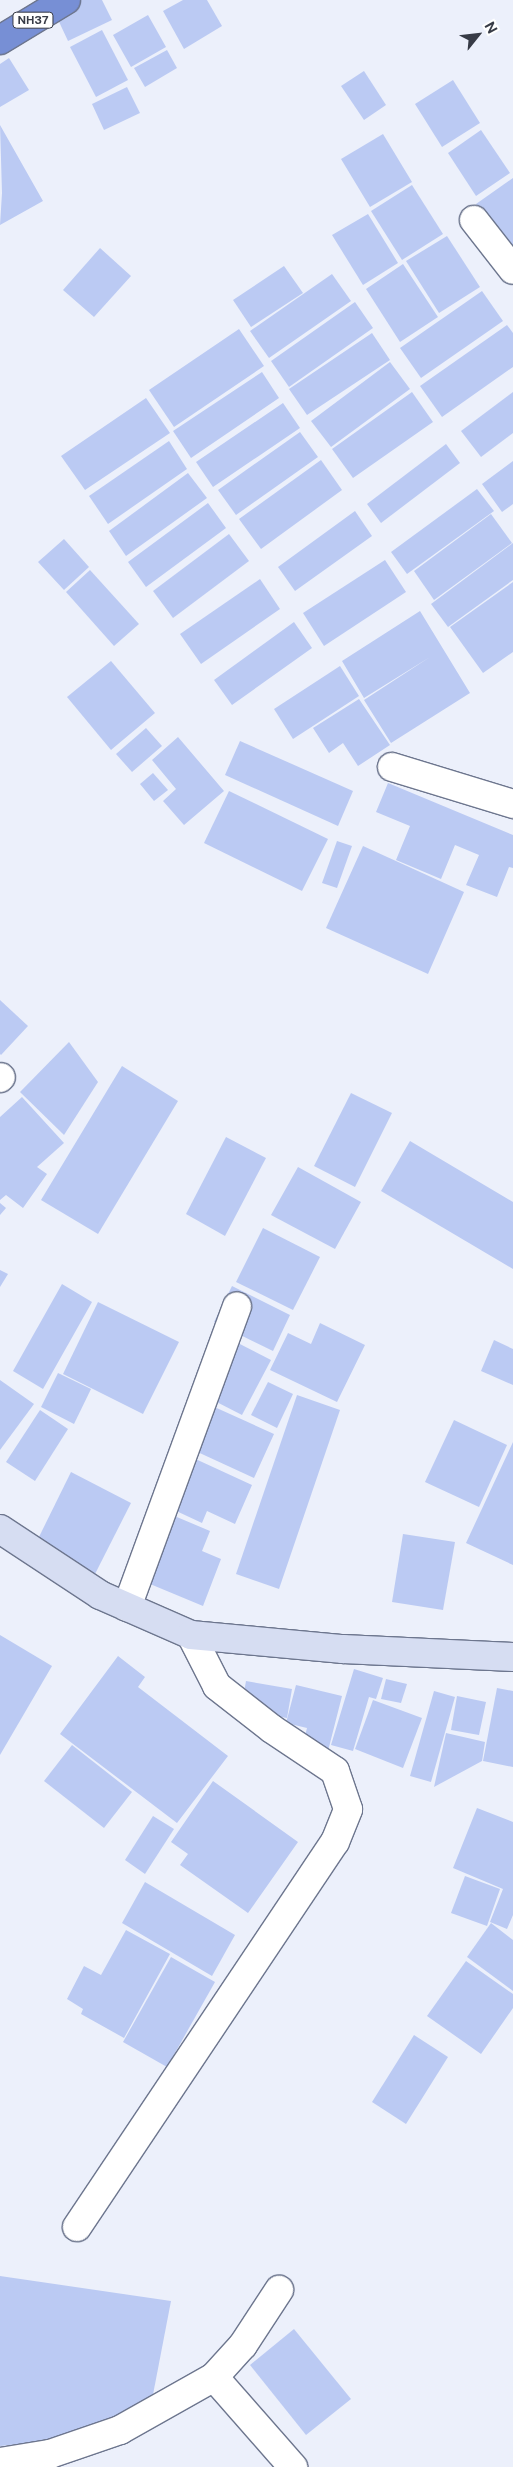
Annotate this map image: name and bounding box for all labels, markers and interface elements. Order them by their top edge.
north arrow [453,10,503,60]
road number: NH37 [12,12,54,28]
text: N [481,19,501,36]

